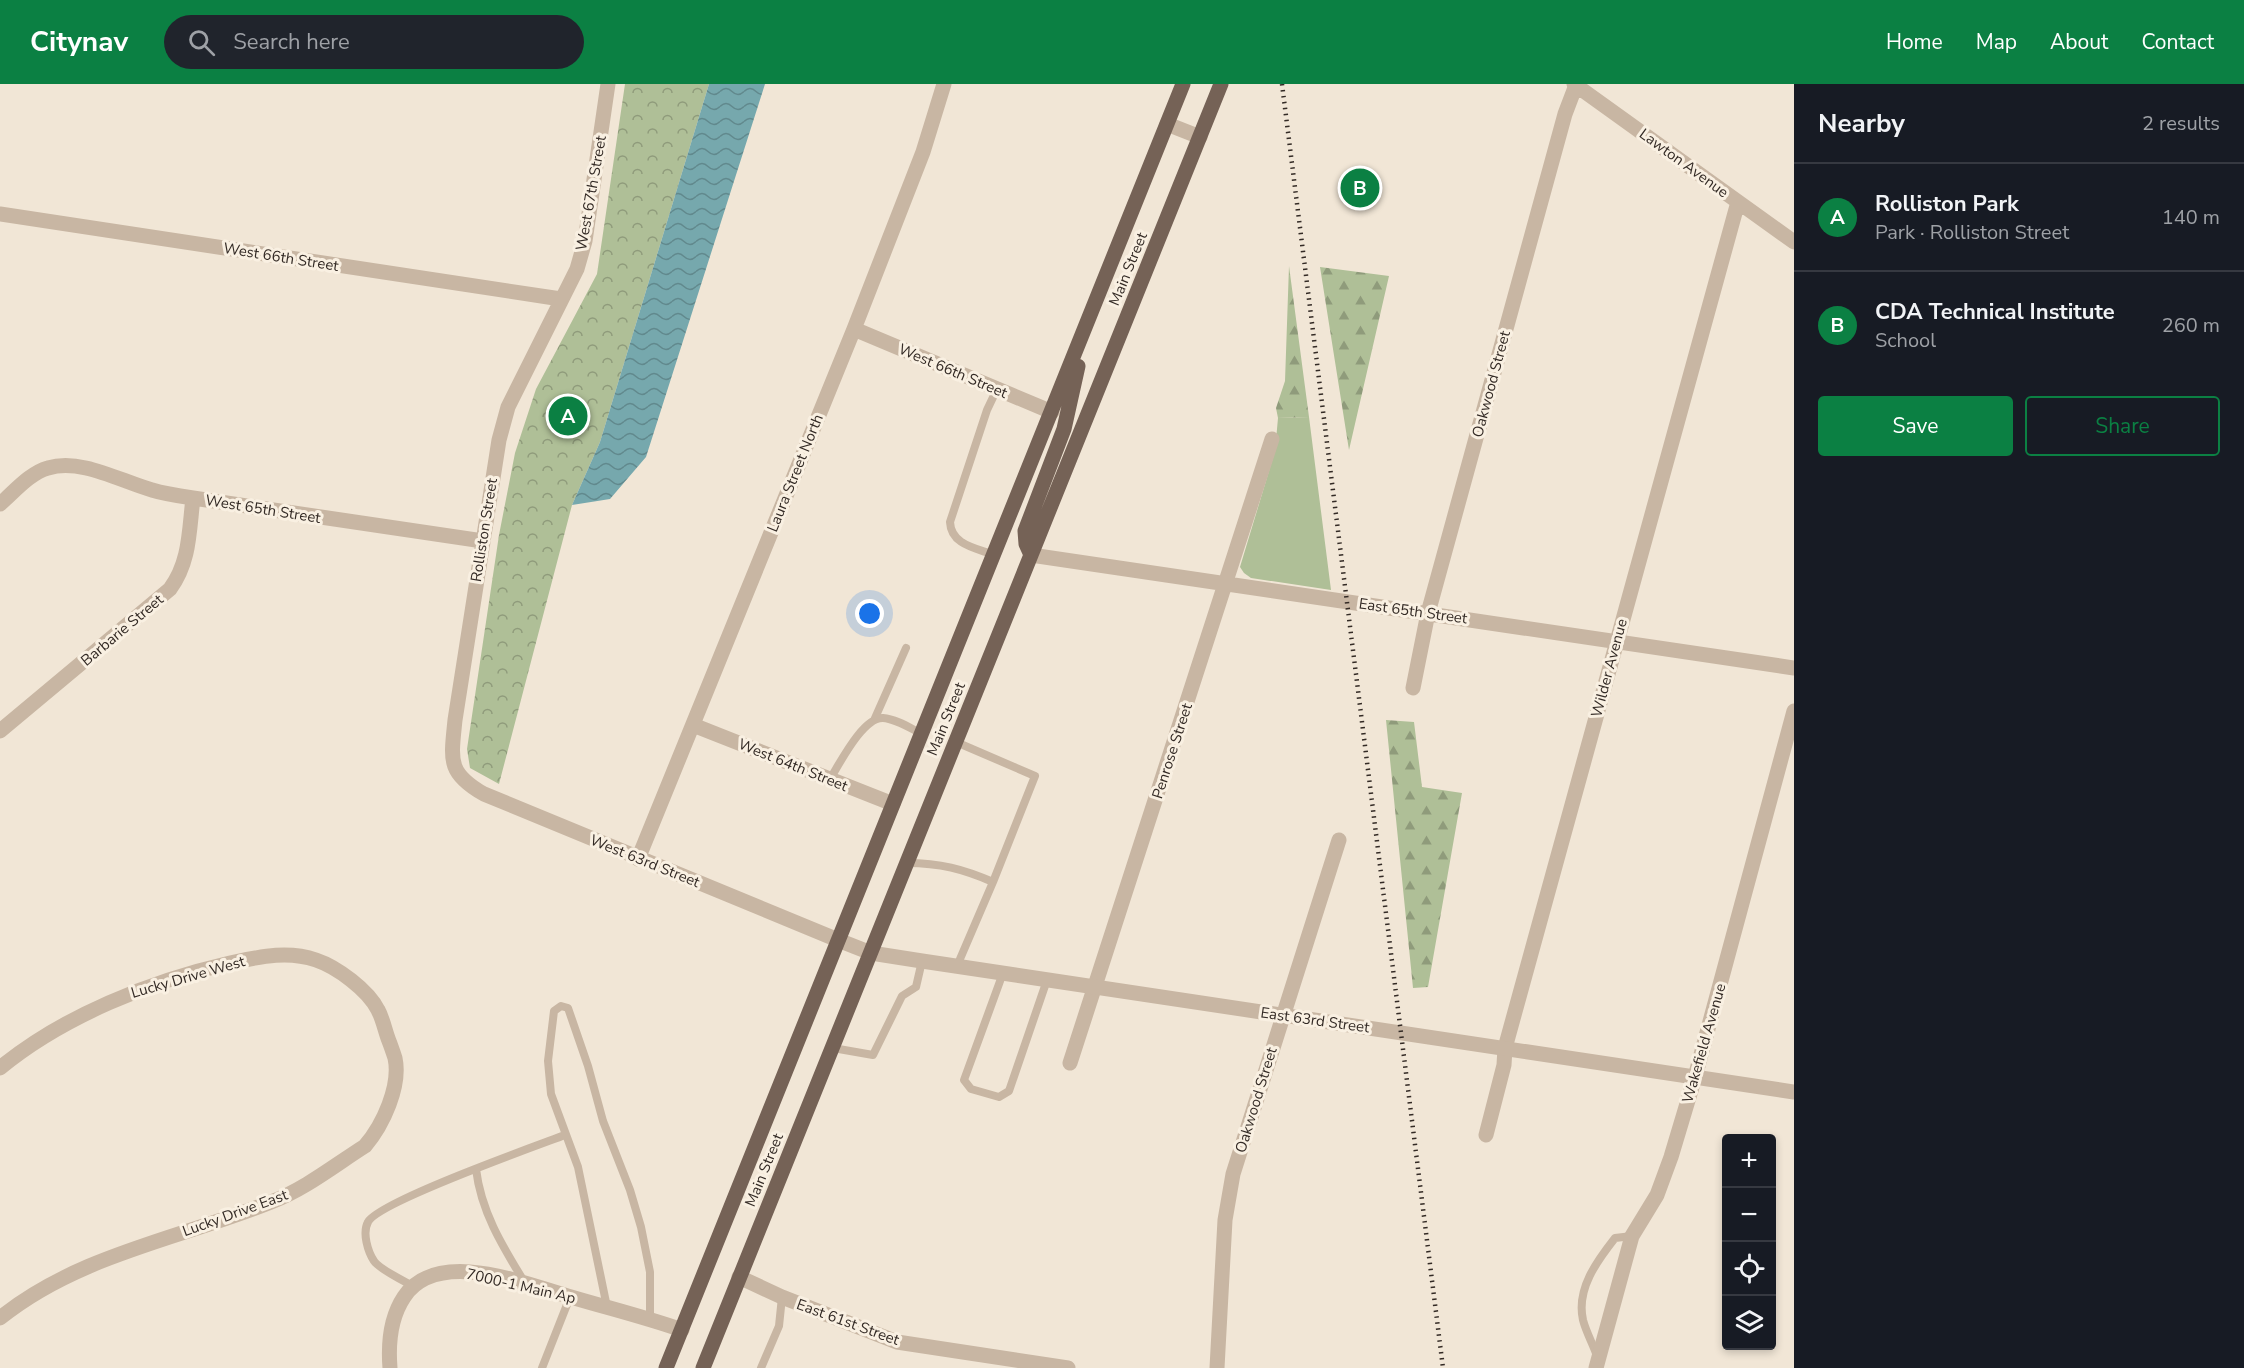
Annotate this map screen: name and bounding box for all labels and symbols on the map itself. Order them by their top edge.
street label: Lawton Avenue [1635,124,1733,202]
street label: West 67th Street [571,133,611,252]
pin: B [1340,166,1380,210]
street label: Main Street [1104,229,1152,309]
street label: West 66th Street [222,238,341,276]
street label: Oakwood Street [1467,328,1515,439]
street label: West 66th Street [896,339,1011,403]
pin: A [548,394,588,438]
street label: Laura Street North [762,411,828,535]
street label: Rolliston Street [466,476,502,583]
street label: West 65th Street [204,490,323,528]
street label: Barbarie Street [77,589,168,670]
street label: East 65th Street [1357,593,1469,629]
your location [855,599,884,628]
street label: Wilder Avenue [1586,616,1632,720]
street label: Main Street [922,679,970,759]
street label: Penrose Street [1147,700,1197,801]
street label: West 64th Street [735,734,851,796]
street label: West 63rd Street [587,830,704,892]
street label: Lucky Drive West [129,951,248,1003]
street label: Wakefield Avenue [1677,981,1731,1105]
street label: East 63rd Street [1259,1002,1371,1038]
street label: Oakwood Street [1230,1044,1282,1155]
street label: Main Street [740,1130,788,1210]
street label: Lucky Drive East [180,1184,291,1241]
street label: 7000-1 Main Ap [464,1264,578,1308]
street label: East 61st Street [794,1294,903,1350]

